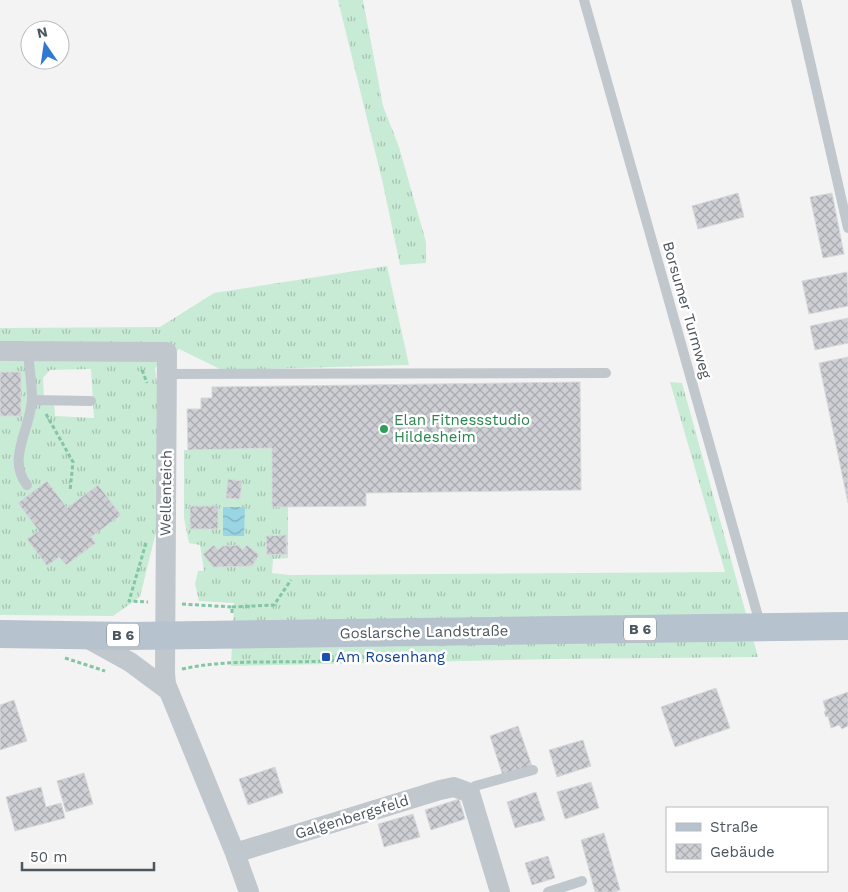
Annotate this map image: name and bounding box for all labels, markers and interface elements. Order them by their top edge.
north arrow [20,20,70,70]
text: N [35,23,49,41]
street label: Borsumer Turmweg [659,239,715,381]
place label: Elan Fitnessstudio Hildesheim [394,411,530,446]
marker: Elan Fitnessstudio Hildesheim [378,423,390,435]
street label: Wellenteich [156,450,176,536]
road number: B 6 [624,618,656,640]
street label: Goslarsche Landstraße [340,622,508,642]
road number: B 6 [107,624,139,646]
place label: Am Rosenhang [336,648,445,666]
marker: Am Rosenhang [320,651,332,663]
street label: Galgenbergsfeld [293,791,411,843]
legend [666,807,828,872]
text: Straße [710,818,758,836]
scale bar [22,840,155,872]
text: Gebäude [710,843,775,861]
text: 50 m [30,848,67,866]

